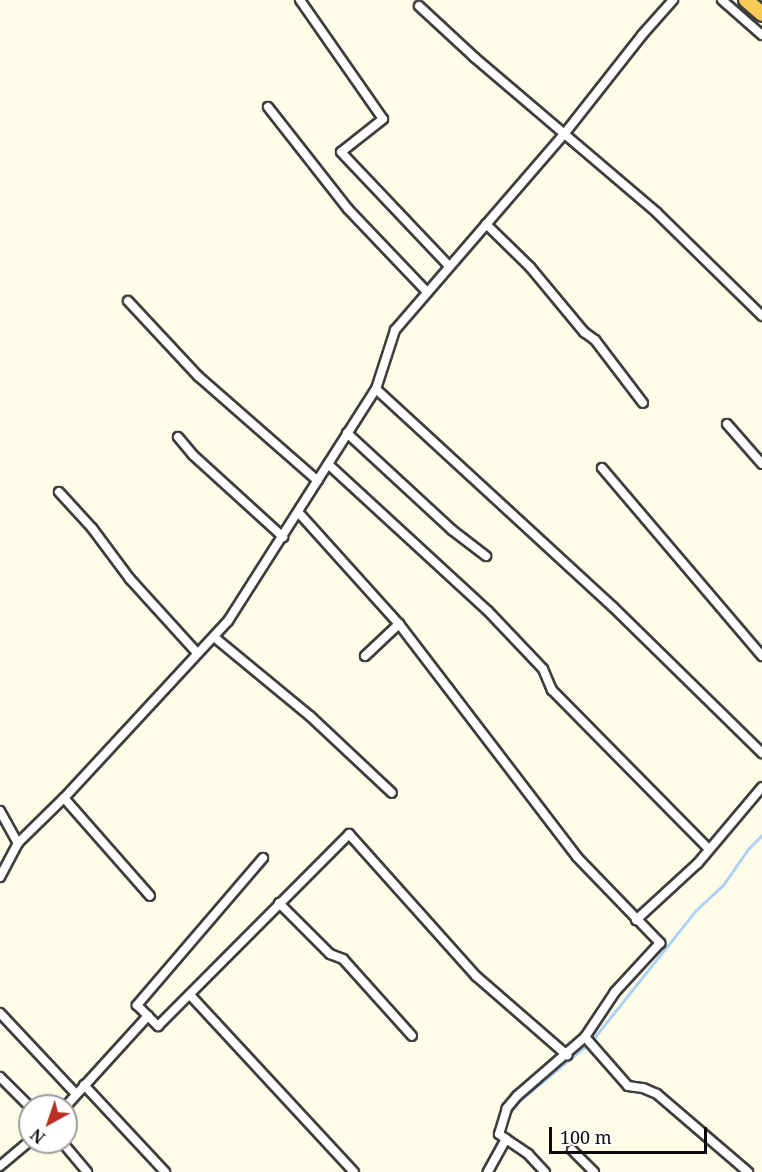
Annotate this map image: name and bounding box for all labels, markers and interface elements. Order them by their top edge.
north arrow [18,1094,78,1154]
scale bar [552,1115,710,1153]
text: N [26,1124,50,1149]
text: 100 m [560,1125,612,1149]

